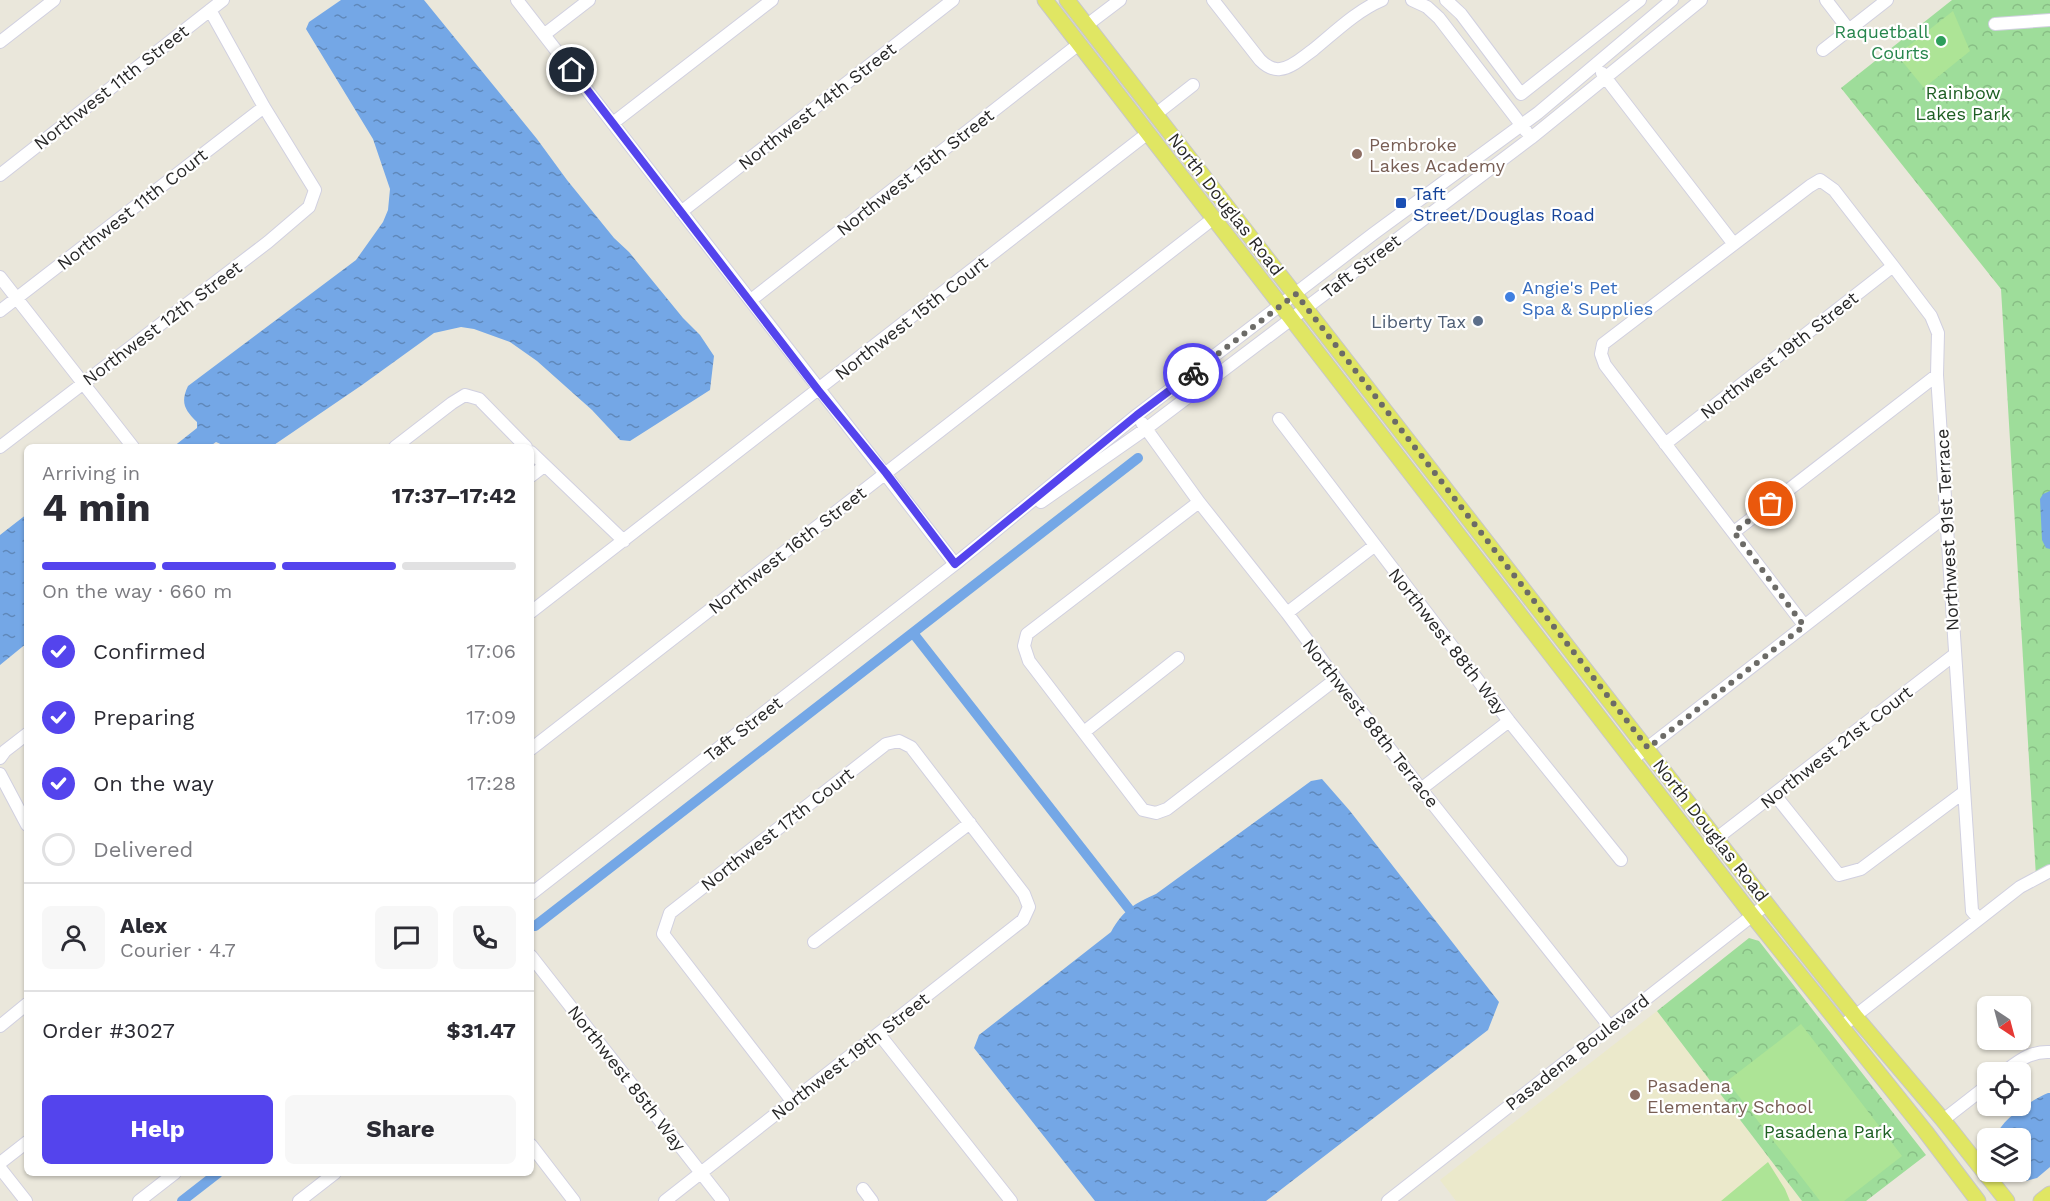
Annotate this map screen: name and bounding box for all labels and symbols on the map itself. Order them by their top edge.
street label: Northwest 11th Street [30,20,193,154]
place label: Raquetball Courts [1834,21,1929,63]
marker: Raquetball Courts [1934,34,1948,48]
street label: Northwest 14th Street [734,38,900,174]
pin [546,44,597,95]
park label: Rainbow Lakes Park [1915,82,2011,124]
street label: Northwest 15th Street [832,104,998,240]
street label: North Douglas Road [1164,128,1288,280]
place label: Pembroke Lakes Academy [1369,134,1506,176]
street label: Northwest 11th Court [53,144,212,274]
marker: Pembroke Lakes Academy [1350,147,1364,161]
place label: Taft Street/Douglas Road [1413,183,1595,225]
marker: Taft Street/Douglas Road [1394,196,1408,210]
street label: Taft Street [1317,229,1405,302]
street label: Northwest 15th Court [830,252,992,384]
street label: Northwest 12th Street [78,256,246,390]
place label: Angie's Pet Spa & Supplies [1522,277,1653,319]
street label: Northwest 19th Street [1696,287,1862,423]
marker: Angie's Pet Spa & Supplies [1503,290,1517,304]
place label: Liberty Tax [1371,311,1466,332]
marker: Liberty Tax [1471,314,1485,328]
courier [1163,343,1223,403]
street label: Northwest 91st Terrace [1931,428,1963,632]
pin [1745,478,1796,529]
street label: Northwest 16th Street [704,482,870,618]
street label: Northwest 88th Way [1384,564,1512,719]
street label: Northwest 88th Terrace [1299,634,1443,812]
street label: Northwest 21st Court [1756,681,1916,813]
street label: Taft Street [700,692,787,766]
street label: North Douglas Road [1649,754,1773,906]
street label: Northwest 17th Court [697,763,858,895]
street label: Northwest 19th Street [767,988,933,1124]
street label: Pasadena Boulevard [1501,989,1653,1115]
north arrow [1977,996,2031,1050]
street label: Northwest 85th Way [564,1001,691,1156]
place label: Pasadena Elementary School [1647,1075,1813,1117]
marker: Pasadena Elementary School [1628,1088,1642,1102]
park label: Pasadena Park [1764,1121,1892,1142]

